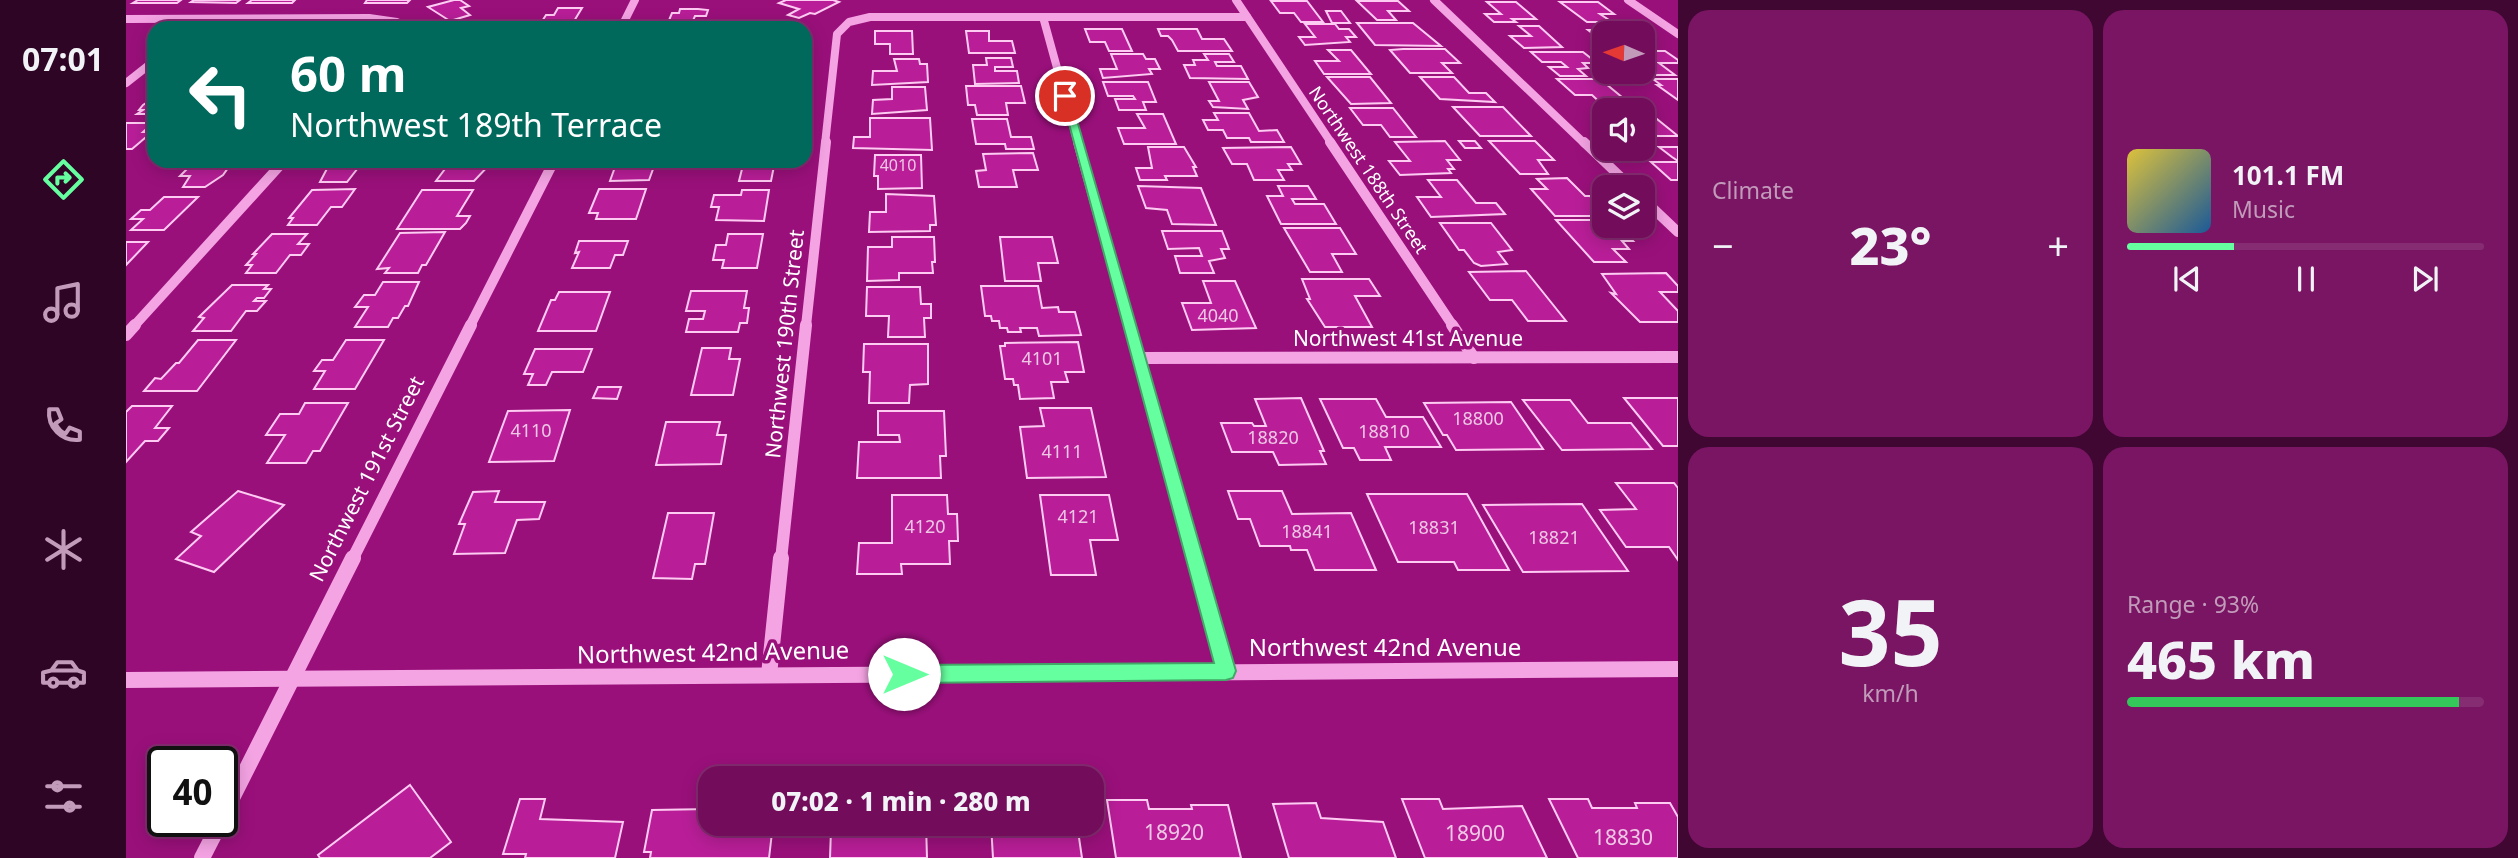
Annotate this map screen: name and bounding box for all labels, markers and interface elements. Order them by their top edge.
north arrow [1592,21,1656,84]
map controls [1592,21,1655,238]
text: 07:01 [22,37,104,80]
text: 60 m [290,40,407,106]
icon: left [175,49,266,140]
pin [1035,66,1095,126]
icon: arrive [1046,77,1084,115]
street label: Northwest 188th Street [1304,81,1434,258]
button: sound [1592,98,1655,161]
text: Northwest 189th Terrace [290,103,662,146]
house number: 4010 [880,154,916,176]
icon: directions [39,155,88,204]
text: 101.1 FM [2232,157,2344,193]
text: Climate [1712,174,1794,206]
button: layers [1592,175,1655,238]
text: Music [2232,193,2295,225]
text: 23° [1849,209,1932,280]
text: − [1712,219,1734,271]
text: + [2047,219,2069,271]
street label: Northwest 190th Street [758,228,810,460]
icon: previous [2168,260,2206,298]
icon: pause [2287,260,2325,298]
icon: next [2406,260,2444,298]
icon: music [39,278,88,327]
house number: 4040 [1197,303,1239,327]
street label: Northwest 41st Avenue [1293,324,1523,352]
house number: 4101 [1021,346,1063,370]
street label: Northwest 191st Street [302,371,430,586]
icon: phone [39,401,88,450]
house number: 18800 [1452,406,1504,430]
house number: 4110 [510,418,552,442]
house number: 18810 [1358,419,1410,443]
house number: 18820 [1247,425,1299,449]
house number: 4111 [1041,439,1083,463]
house number: 4121 [1057,504,1099,528]
house number: 4120 [904,514,946,538]
house number: 18831 [1408,515,1460,539]
house number: 18841 [1281,519,1333,543]
icon: climate [39,525,88,574]
house number: 18821 [1528,525,1580,549]
text: 35 [1838,569,1943,693]
text: Range · 93% [2127,588,2259,620]
text: 465 km [2127,623,2315,694]
street label: Northwest 42nd Avenue [1249,630,1521,663]
street label: Northwest 42nd Avenue [576,633,850,670]
position arrow [867,637,941,711]
icon: car [39,648,88,697]
text: km/h [1862,677,1919,709]
speed limit sign: 40 [147,746,238,837]
icon: filters [39,772,88,821]
text: 07:02 · 1 min · 280 m [771,783,1031,819]
house number: 18920 [1144,818,1204,846]
house number: 18900 [1445,819,1505,847]
house number: 18830 [1593,823,1653,851]

